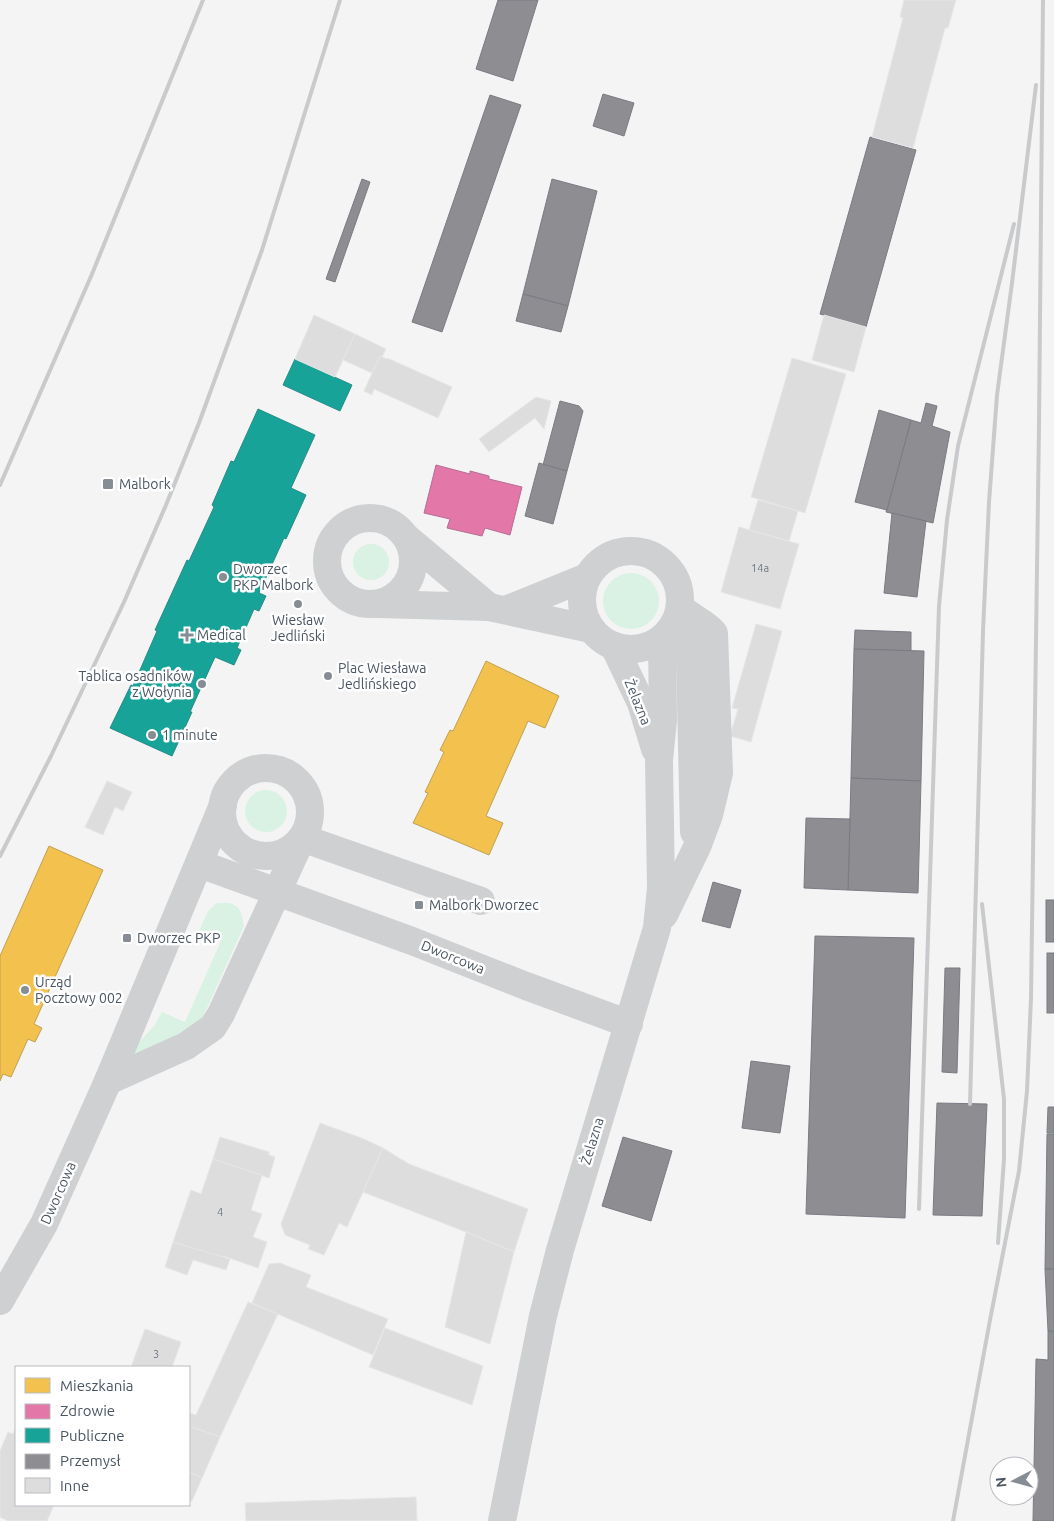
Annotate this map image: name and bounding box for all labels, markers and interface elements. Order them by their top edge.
place label: Malbork [119,476,171,492]
marker: Malbork [101,477,115,491]
place label: Dworzec PKP Malbork [233,561,313,593]
house number: 14a [751,562,769,574]
marker: Dworzec PKP Malbork [217,571,229,583]
marker: Wiesław Jedliński [292,598,304,610]
place label: Wiesław Jedliński [271,612,325,644]
place label: Medical [197,627,246,643]
marker: Medical [181,629,193,641]
place label: Plac Wiesława Jedlińskiego [338,660,426,692]
place label: Tablica osadników z Wołynia [79,668,192,700]
marker: Plac Wiesława Jedlińskiego [322,670,334,682]
street label: Żelazna [622,677,654,727]
marker: Tablica osadników z Wołynia [196,678,208,690]
place label: 1 minute [162,727,218,743]
marker: 1 minute [146,729,158,741]
place label: Malbork Dworzec [429,897,539,913]
marker: Malbork Dworzec [413,899,425,911]
place label: Dworzec PKP [137,930,220,946]
marker: Dworzec PKP [121,932,133,944]
street label: Dworcowa [419,937,487,977]
place label: Urząd Pocztowy 002 [35,974,123,1006]
marker: Urząd Pocztowy 002 [19,984,31,996]
street label: Żelazna [577,1116,607,1166]
street label: Dworcowa [37,1159,79,1227]
house number: 4 [217,1206,223,1218]
house number: 3 [153,1348,159,1360]
legend [15,1366,190,1506]
text: Mieszkania [60,1377,134,1394]
text: Zdrowie [60,1402,115,1419]
text: Publiczne [60,1427,125,1444]
text: Przemysł [60,1452,120,1469]
north arrow [989,1456,1039,1506]
text: N [993,1476,1010,1488]
text: Inne [60,1477,89,1494]

